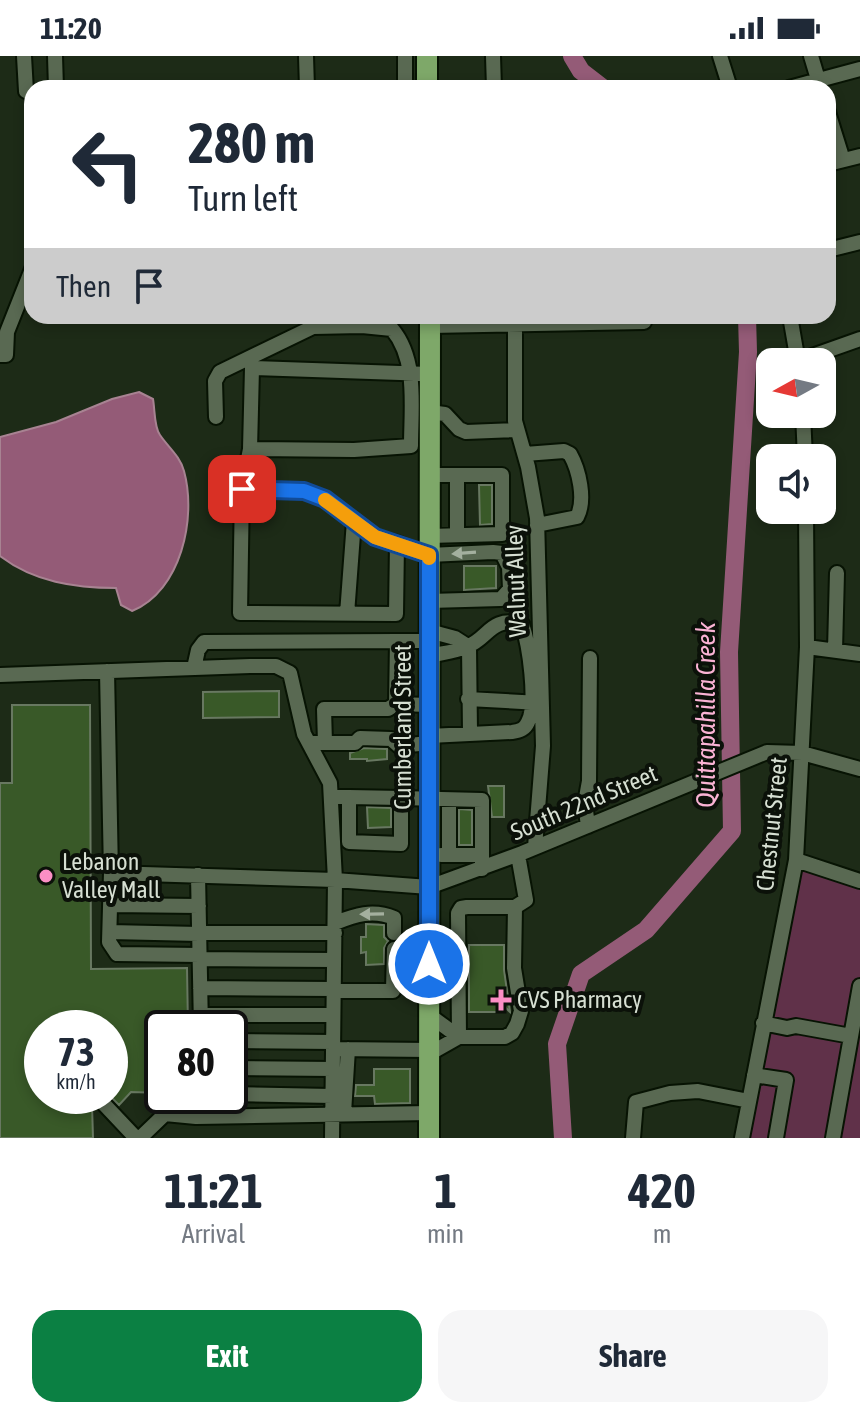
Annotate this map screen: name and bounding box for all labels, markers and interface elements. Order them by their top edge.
text: 11:20 [40,11,102,45]
text: 280 m [188,111,315,175]
icon: left [56,112,160,216]
text: Turn left [188,177,298,219]
icon: arrive [127,264,171,308]
text: Then [56,269,111,303]
north arrow [756,348,836,428]
map controls [756,348,836,524]
button: sound [756,444,836,524]
pin [208,455,276,523]
icon: arrive [220,467,264,511]
street label: Walnut Alley [500,524,531,638]
one-way arrow [451,547,476,560]
water label: Quittapahilla Creek [691,622,721,808]
street label: Cumberland Street [389,644,416,810]
street label: Chestnut Street [751,755,792,892]
street label: South 22nd Street [507,760,661,846]
place label: Lebanon Valley Mall [62,848,161,903]
marker: Lebanon Valley Mall [37,867,55,885]
one-way arrow [358,908,384,921]
position arrow [387,922,471,1006]
place label: CVS Pharmacy [517,986,642,1013]
marker: CVS Pharmacy [492,991,510,1009]
speed limit sign: 80 [144,1010,248,1114]
text: 73 [57,1029,95,1074]
text: km/h [56,1070,96,1093]
text: 11:21 [164,1163,263,1218]
text: 1 [434,1163,457,1218]
text: 420 [628,1163,696,1218]
text: Arrival [182,1219,245,1249]
text: min [427,1219,464,1249]
text: m [653,1219,671,1249]
button: Exit [32,1310,422,1402]
button: Share [438,1310,828,1402]

